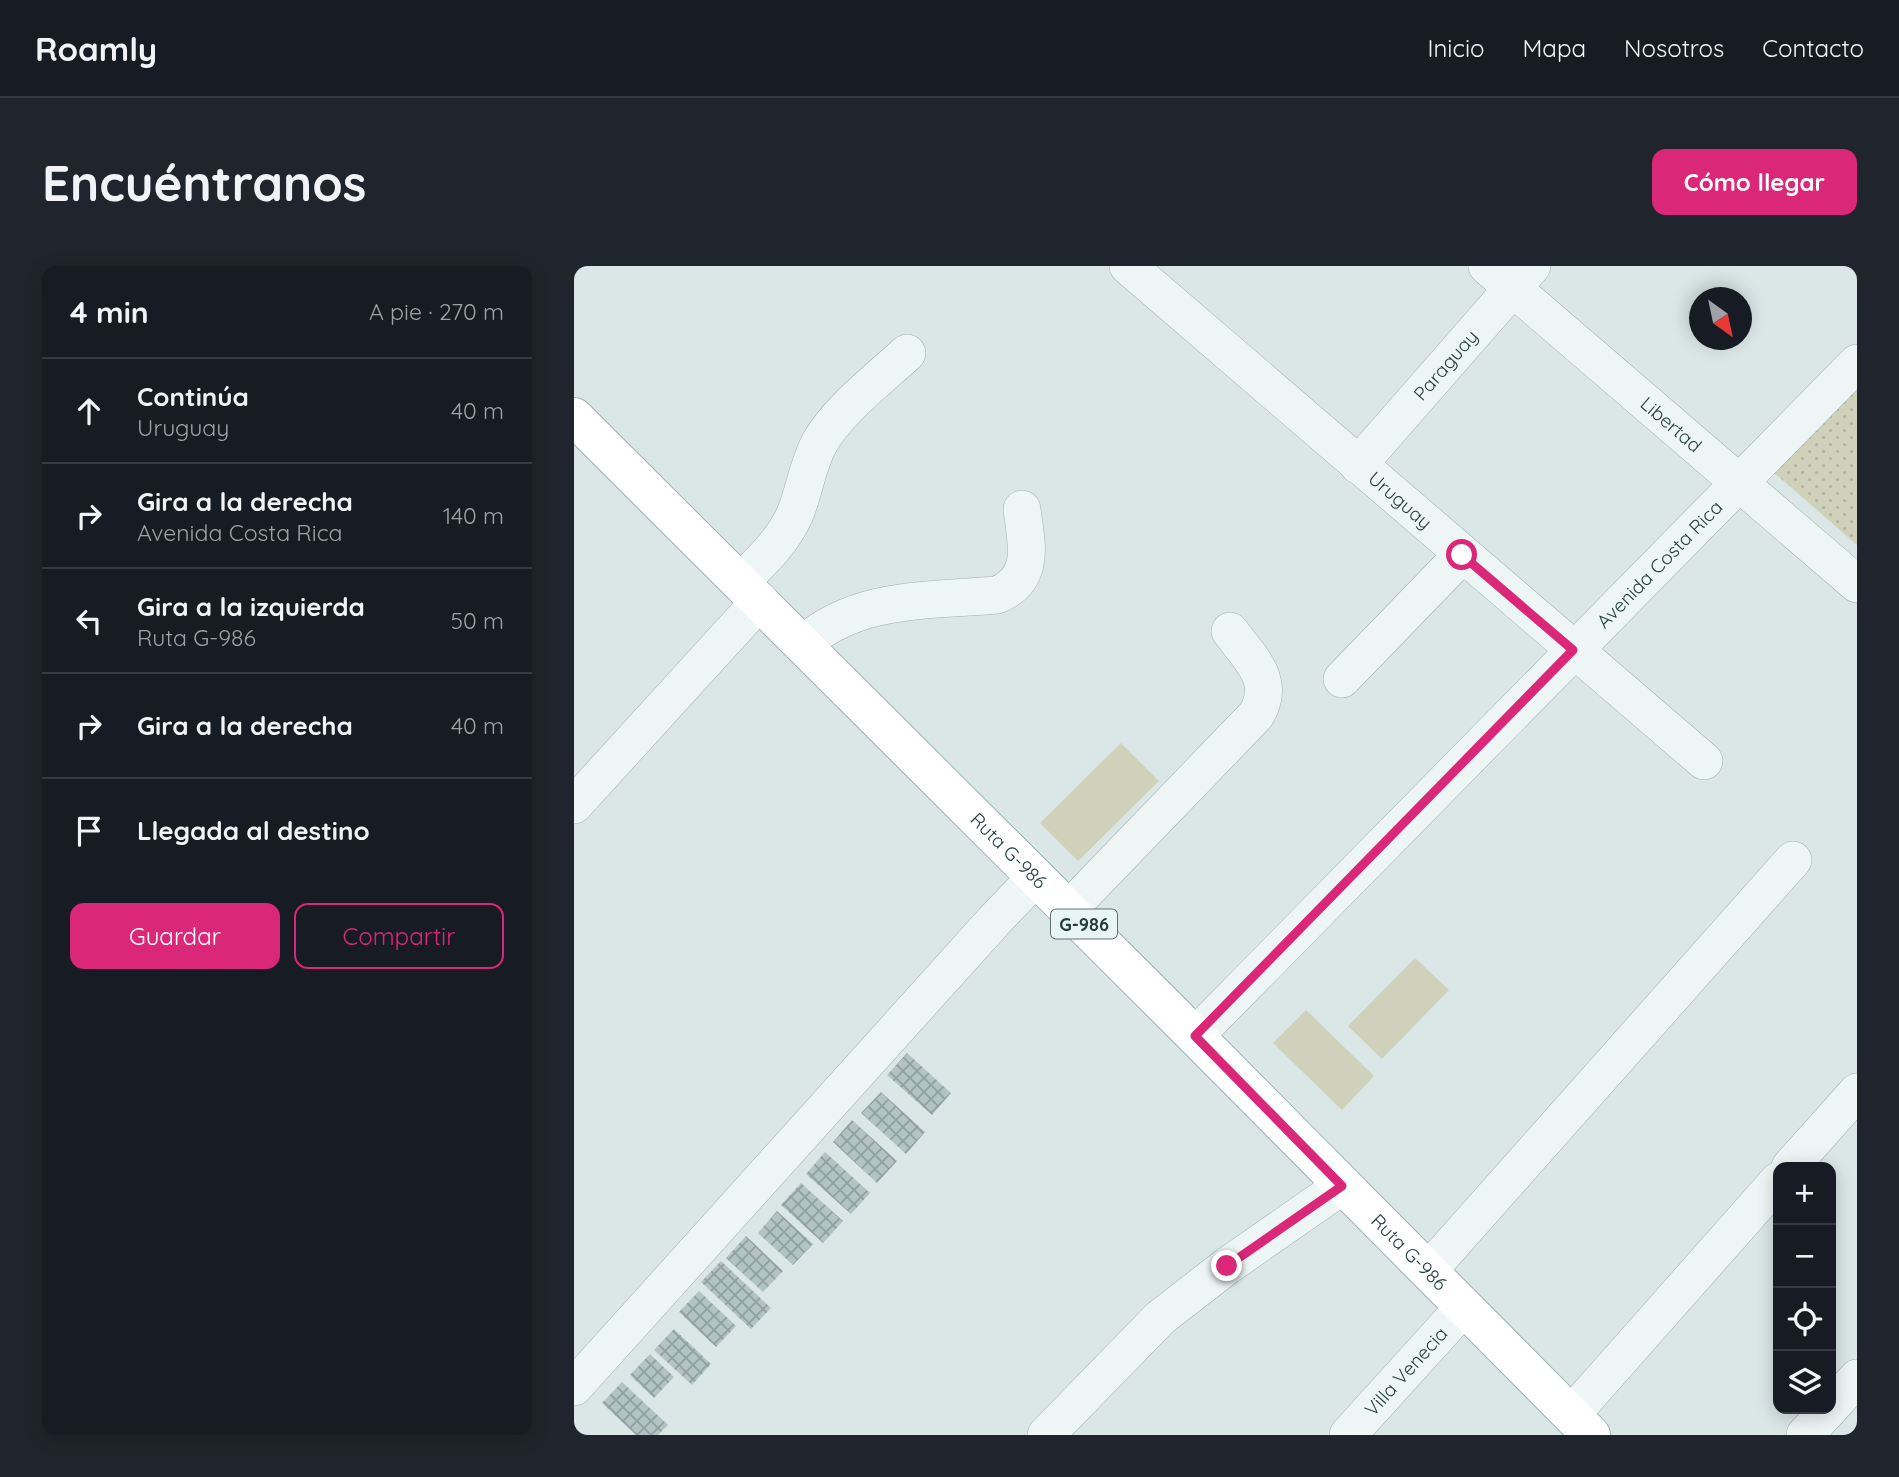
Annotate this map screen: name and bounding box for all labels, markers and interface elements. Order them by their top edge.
text: Roamly [35,28,157,69]
text: Inicio [1427,33,1485,63]
text: Mapa [1523,33,1586,63]
text: Nosotros [1624,33,1724,63]
text: Contacto [1762,33,1864,63]
button: Cómo llegar [1652,149,1857,215]
text: Encuéntranos [42,152,366,213]
north arrow [1689,287,1752,350]
text: 4 min [70,293,149,331]
text: A pie · 270 m [369,297,504,326]
street label: Paraguay [1408,325,1483,405]
text: Continúa [137,380,249,413]
street label: Libertad [1636,391,1707,457]
icon: ahead [70,392,108,430]
text: 40 m [451,396,504,425]
text: Uruguay [137,413,229,442]
street label: Uruguay [1363,466,1437,534]
text: Gira a la derecha [137,485,353,518]
street label: Avenida Costa Rica [1591,495,1727,633]
icon: right [70,497,108,535]
text: 140 m [443,501,504,530]
text: Avenida Costa Rica [137,518,343,547]
route start [1446,539,1477,570]
text: Gira a la izquierda [137,590,365,623]
icon: left [70,602,108,640]
text: 50 m [451,606,504,635]
text: Ruta G-986 [137,623,256,652]
icon: right [70,707,108,745]
text: Gira a la derecha [137,709,353,742]
text: 40 m [451,711,504,740]
street label: Ruta G-986 [966,807,1052,894]
icon: arrive [70,812,108,850]
text: Llegada al destino [137,814,370,847]
button: Guardar [70,903,280,969]
button: Compartir [294,903,504,969]
road number: G-986 [1051,910,1117,938]
map controls [1773,1162,1836,1414]
button: + [1773,1162,1836,1225]
street label: Ruta G-986 [1366,1209,1452,1295]
button: − [1773,1225,1836,1288]
route end [1211,1250,1242,1281]
button: locate [1773,1288,1836,1351]
street label: Villa Venecia [1359,1322,1452,1421]
button: layers [1773,1351,1836,1414]

